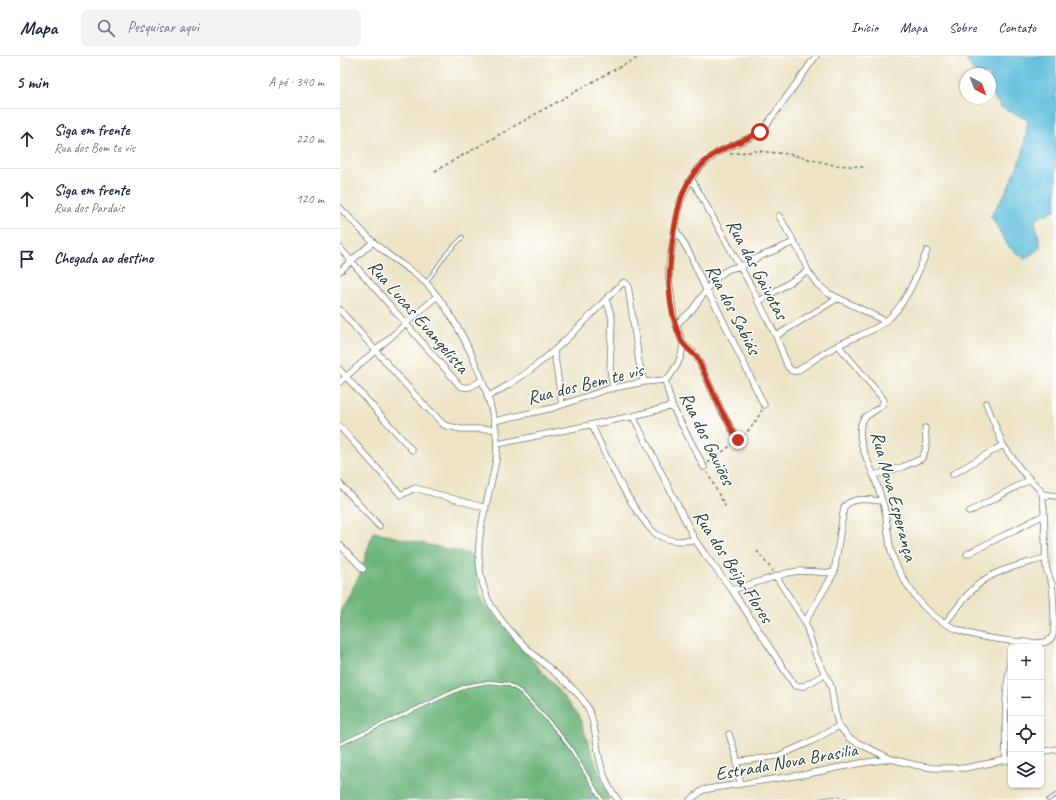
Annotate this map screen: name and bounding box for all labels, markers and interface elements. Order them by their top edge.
search box [81,10,361,46]
text: Mapa [20,16,57,40]
icon: search [95,17,117,39]
text: Pesquisar aqui [127,18,199,37]
text: Início [851,19,878,36]
text: Mapa [900,19,927,36]
text: Sobre [949,19,976,36]
text: Contato [998,19,1036,36]
north arrow [960,68,996,104]
text: 5 min [16,72,48,93]
text: A pé · 340 m [268,74,324,90]
text: Siga em frente [54,121,130,140]
route start [751,123,769,141]
icon: ahead [16,128,38,150]
text: 220 m [296,131,324,147]
text: Rua dos Bem te vis [54,140,135,156]
text: Siga em frente [54,181,130,200]
icon: ahead [16,188,38,210]
text: 120 m [296,191,324,207]
text: Rua dos Pardais [54,200,124,216]
street label: Rua das Gaivotas [721,215,794,325]
icon: arrive [16,248,38,270]
text: Chegada ao destino [54,249,153,268]
street label: Rua Lucas Evangelista [362,255,475,379]
street label: Rua dos Sabiás [700,260,767,361]
street label: Rua dos Bem te vis [525,358,647,410]
street label: Rua dos Gaviões [674,388,741,491]
street label: Rua Nova Esperança [865,429,923,565]
route end [729,431,747,449]
street label: Rua dos Beija-Flores [688,505,779,629]
map controls [1008,644,1044,788]
button: + [1008,644,1044,680]
button: − [1008,680,1044,716]
button: locate [1008,716,1044,752]
street label: Estrada Nova Brasilia [713,737,860,786]
button: layers [1008,752,1044,788]

